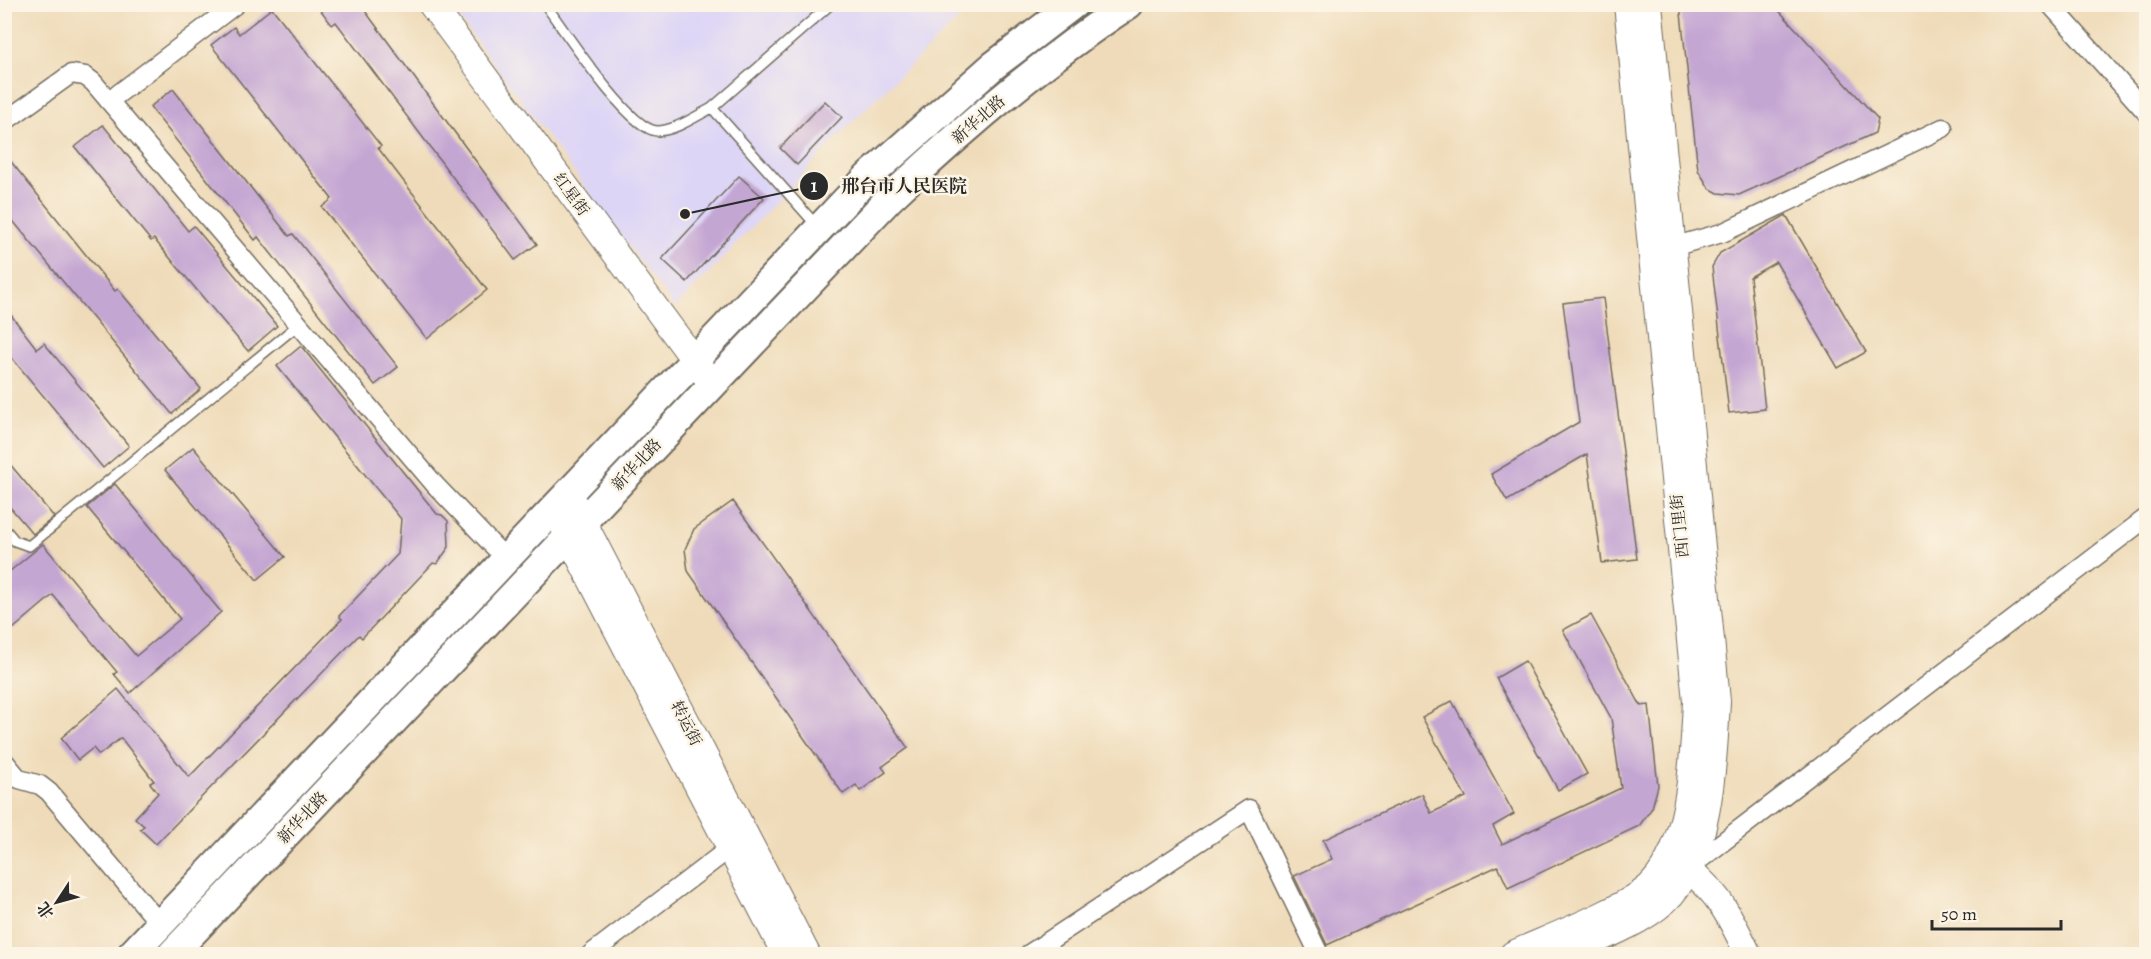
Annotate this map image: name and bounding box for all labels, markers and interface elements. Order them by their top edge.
street label: 新华北路 [947,90,1010,149]
callout: 邢台市人民医院 [799,168,979,204]
street label: 红星街 [548,169,594,220]
text: 1 [811,174,818,198]
text: 邢台市人民医院 [841,174,967,198]
street label: 新华北路 [607,434,667,496]
street label: 西门里街 [1666,493,1694,559]
street label: 转运街 [665,697,707,750]
street label: 新华北路 [273,787,333,849]
north arrow [27,872,87,932]
scale bar [1932,893,2061,931]
text: 北 [32,897,59,923]
text: 50 m [1941,902,1977,926]

